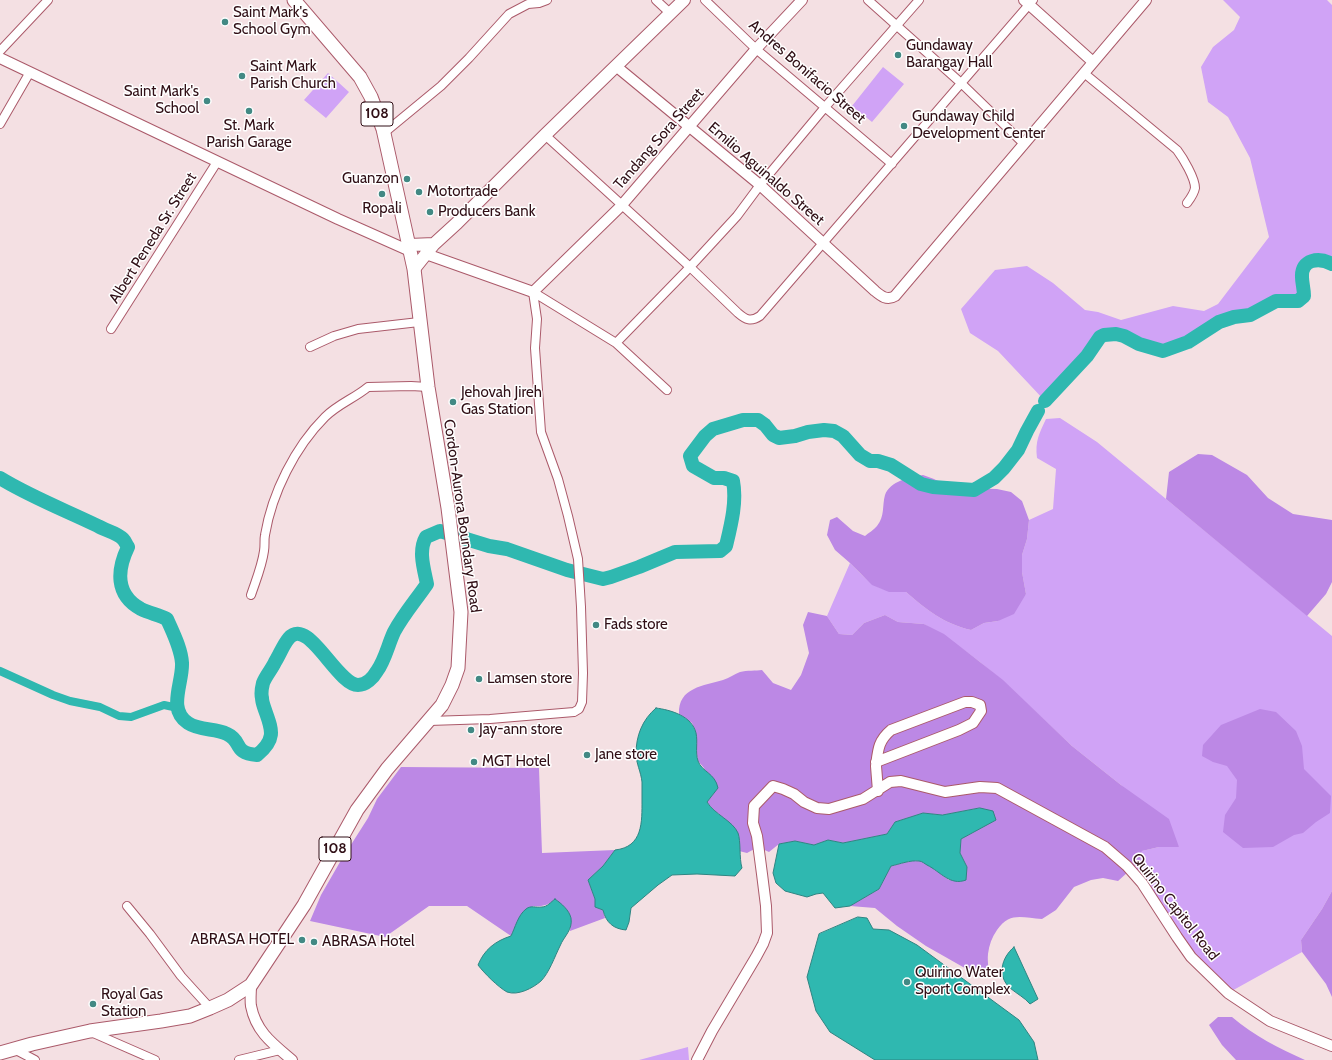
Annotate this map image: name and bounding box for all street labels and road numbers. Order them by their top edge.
street label: Andres Bonifacio Street [745,16,869,128]
street label: Tandang Sora Street [610,85,708,193]
road number: 108 [361,102,393,126]
street label: Emilio Aguinaldo Street [704,119,828,229]
street label: Albert Peneda Sr. Street [105,169,201,307]
street label: Cordon-Aurora Boundary Road [439,418,485,614]
road number: 108 [319,837,351,861]
street label: Quirino Capitol Road [1128,850,1222,964]

